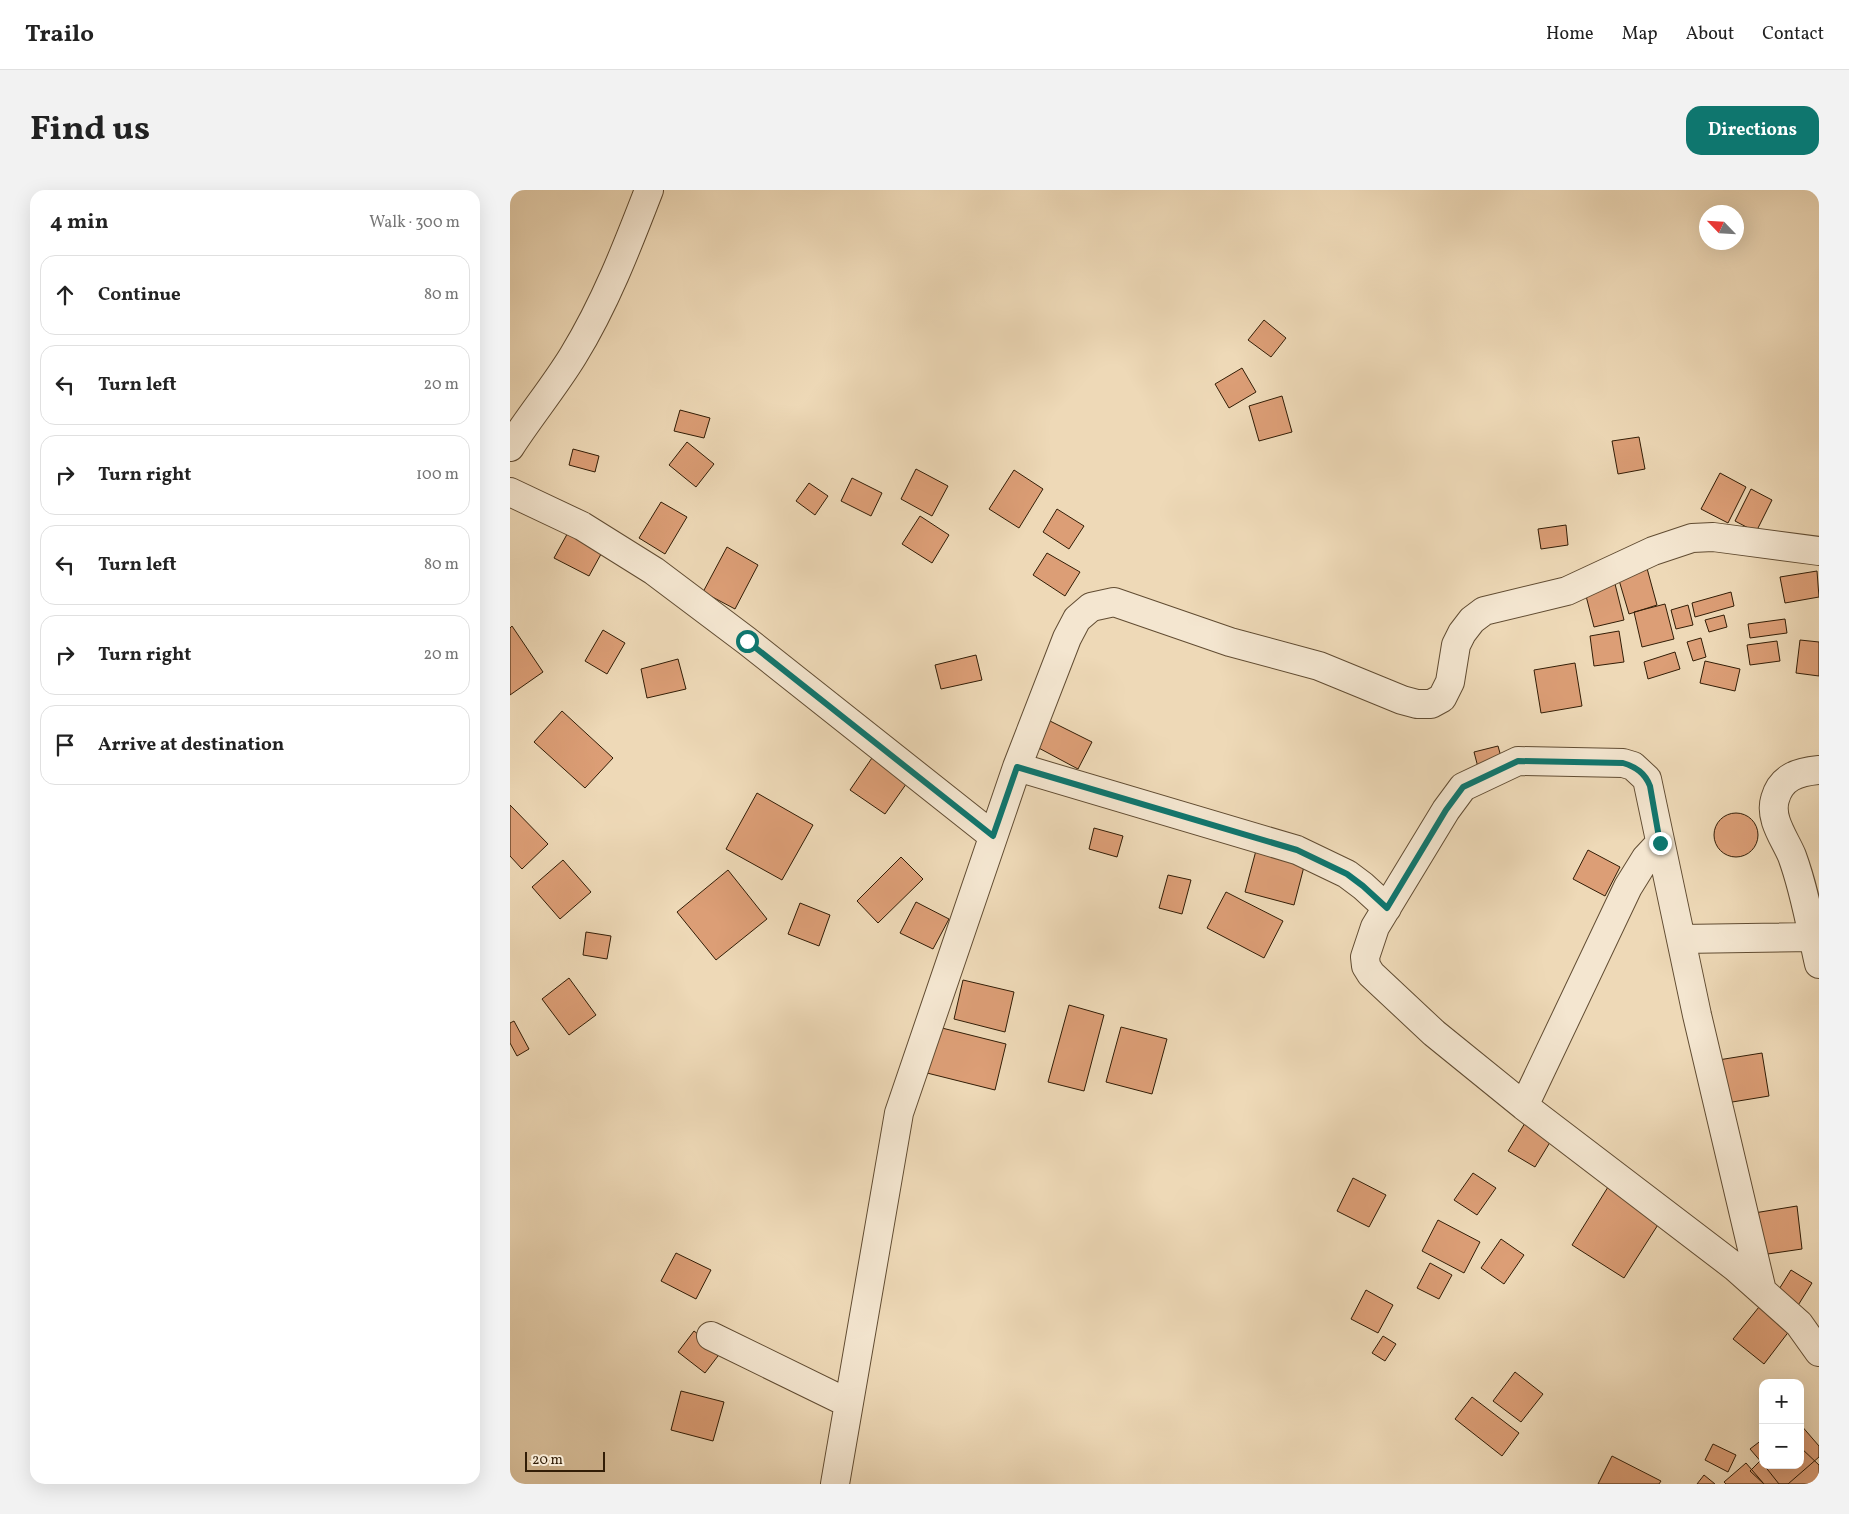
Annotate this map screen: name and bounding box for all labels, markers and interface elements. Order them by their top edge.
text: Trailo [25,18,94,52]
text: Home [1546,22,1594,47]
text: Map [1622,22,1658,47]
text: About [1686,22,1734,47]
text: Contact [1762,22,1824,47]
text: Find us [30,106,150,154]
button: Directions [1686,106,1819,155]
north arrow [1699,205,1744,250]
text: 4 min [50,208,109,237]
text: Walk · 300 m [369,212,460,234]
icon: ahead [51,281,79,309]
text: Continue [98,282,181,308]
text: 80 m [424,284,459,306]
icon: left [51,371,79,399]
text: Turn left [98,372,177,398]
text: 20 m [424,374,459,396]
icon: right [51,461,79,489]
text: Turn right [98,462,191,488]
text: 100 m [416,464,459,486]
icon: left [51,551,79,579]
text: Turn left [98,552,177,578]
text: 80 m [424,554,459,576]
route start [736,630,759,653]
icon: right [51,641,79,669]
text: Turn right [98,642,191,668]
text: 20 m [424,644,459,666]
icon: arrive [51,731,79,759]
text: Arrive at destination [98,732,284,758]
route end [1649,832,1672,855]
map controls [1759,1379,1804,1469]
button: + [1759,1379,1804,1424]
button: − [1759,1424,1804,1469]
scale bar [525,1449,605,1472]
text: 20 m [532,1451,563,1470]

